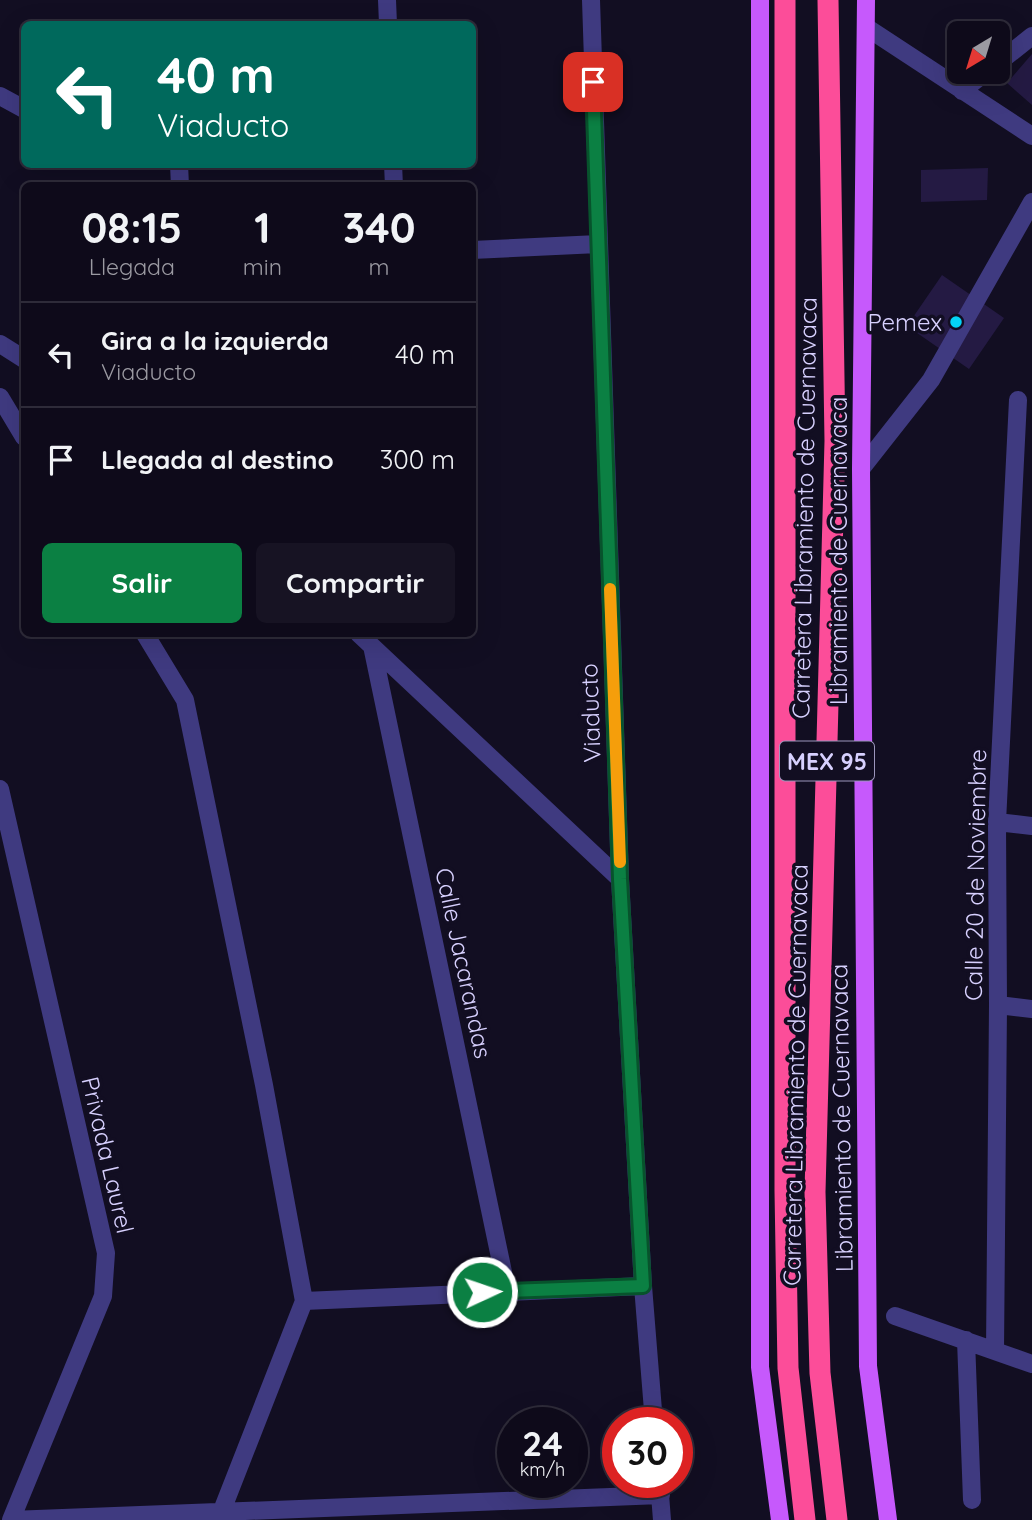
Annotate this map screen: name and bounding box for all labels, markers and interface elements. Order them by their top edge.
north arrow [947,21,1010,84]
map controls [947,21,1010,84]
text: 40 m [157,44,275,105]
icon: left [42,49,133,140]
pin [563,52,623,112]
icon: arrive [574,63,612,101]
text: Viaducto [157,105,289,145]
text: 08:15 [81,201,182,254]
text: 1 [254,201,271,254]
text: 340 [342,201,416,254]
text: Llegada [89,252,175,281]
text: min [243,252,282,281]
text: m [369,252,389,281]
street label: Carretera Libramiento de Cuernavaca [785,297,823,719]
place label: Pemex [867,307,942,337]
marker: Pemex [948,314,964,330]
text: Gira a la izquierda [101,324,329,357]
icon: left [42,336,80,374]
text: 40 m [395,338,455,371]
text: Viaducto [101,357,196,386]
street label: Libramiento de Cuernavaca [823,397,853,705]
icon: arrive [42,441,80,479]
text: Llegada al destino [101,443,334,476]
text: 300 m [380,443,455,476]
button: Salir [42,543,242,623]
button: Compartir [256,543,455,623]
street label: Viaducto [573,663,607,763]
road number: MEX 95 [780,741,874,780]
street label: Calle 20 de Noviembre [958,749,992,1001]
street label: Carretera Libramiento de Cuernavaca [776,864,814,1286]
street label: Calle Jacarandas [429,865,499,1061]
street label: Libramiento de Cuernavaca [823,963,859,1273]
street label: Privada Laurel [75,1074,141,1236]
position arrow [445,1255,519,1329]
speed limit sign: 30 [602,1407,693,1498]
text: 24 [522,1421,563,1465]
text: km/h [520,1458,565,1481]

